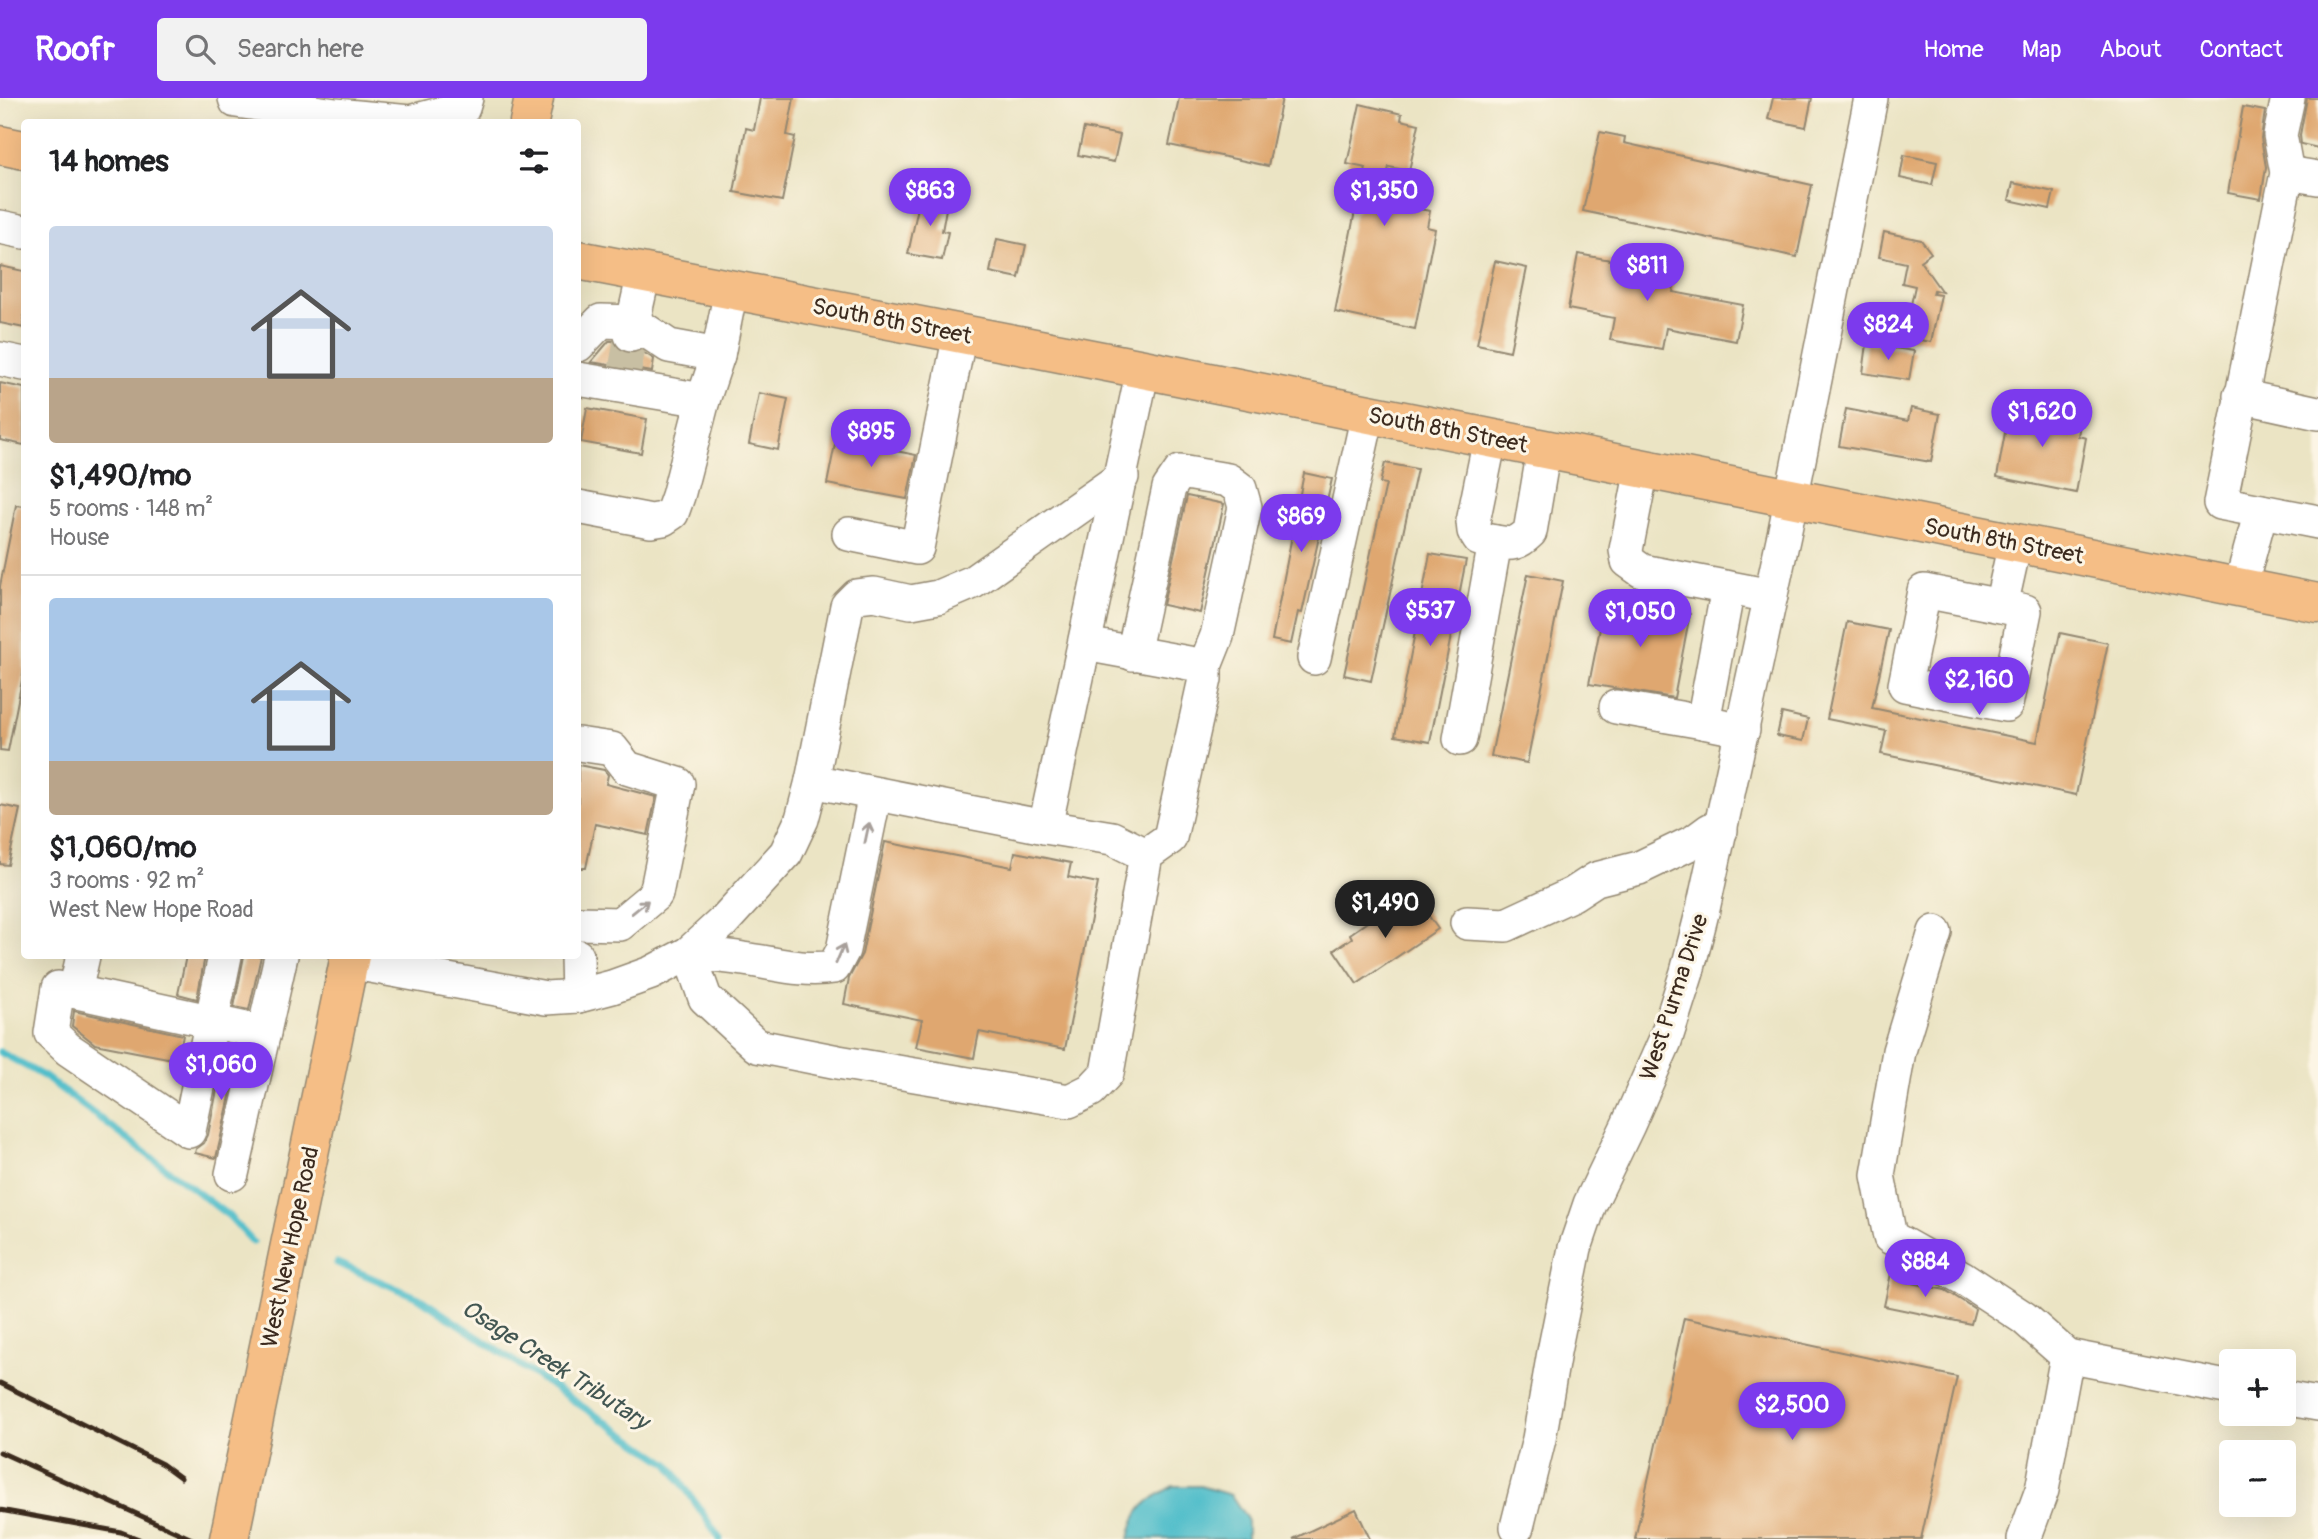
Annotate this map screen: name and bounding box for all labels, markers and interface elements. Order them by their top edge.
search box [157,18,647,81]
text: Roofr [35,29,115,70]
icon: search [181,30,219,68]
text: Search here [237,33,364,65]
text: Home [1923,35,1984,64]
text: Map [2022,35,2062,64]
text: About [2100,35,2162,64]
text: Contact [2200,35,2283,64]
icon: filters [515,142,553,180]
text: 14 homes [49,143,169,180]
pin: $863 [889,169,971,228]
pin: $1,350 [1327,169,1441,228]
text: $863 [905,176,955,205]
text: $1,350 [1350,176,1418,205]
pin: $811 [1606,244,1688,303]
text: $811 [1626,251,1668,280]
icon: home [238,271,364,397]
street label: South 8th Street [810,291,975,351]
pin: $824 [1847,302,1929,362]
text: $824 [1863,310,1913,339]
pin: $1,620 [1985,390,2099,449]
text: $1,620 [2007,397,2077,426]
street label: South 8th Street [1366,400,1531,460]
pin: $895 [830,410,912,469]
text: $895 [847,417,895,446]
text: $1,490/mo [49,457,191,494]
text: 5 rooms · 148 m² [49,494,213,523]
pin: $869 [1260,494,1342,554]
text: $869 [1276,502,1326,531]
street label: South 8th Street [1922,511,2087,571]
text: House [49,523,109,552]
pin: $537 [1389,588,1471,648]
pin: $1,050 [1583,589,1697,649]
text: $537 [1405,596,1455,625]
text: $1,050 [1604,597,1676,626]
icon: home [238,643,364,769]
pin: $2,160 [1922,658,2036,717]
text: $2,160 [1944,665,2014,694]
one-way arrow [861,822,875,845]
text: $1,060/mo [49,829,197,866]
text: 3 rooms · 92 m² [49,866,204,895]
pin: $1,490 [1328,880,1442,940]
text: $1,490 [1351,888,1419,917]
text: West New Hope Road [49,895,254,924]
one-way arrow [630,900,649,915]
street label: West Purma Drive [1633,910,1715,1084]
one-way arrow [834,943,847,965]
pin: $1,060 [164,1042,278,1102]
text: $1,060 [185,1050,257,1079]
street label: West New Hope Road [255,1144,325,1350]
pin: $884 [1884,1240,1966,1299]
text: $884 [1901,1247,1950,1276]
water label: Osage Creek Tributary [456,1294,656,1438]
map controls [2219,1349,2296,1517]
button: + [2219,1349,2296,1426]
pin: $2,500 [1735,1382,1849,1442]
text: $2,500 [1754,1390,1830,1419]
button: − [2219,1440,2296,1517]

